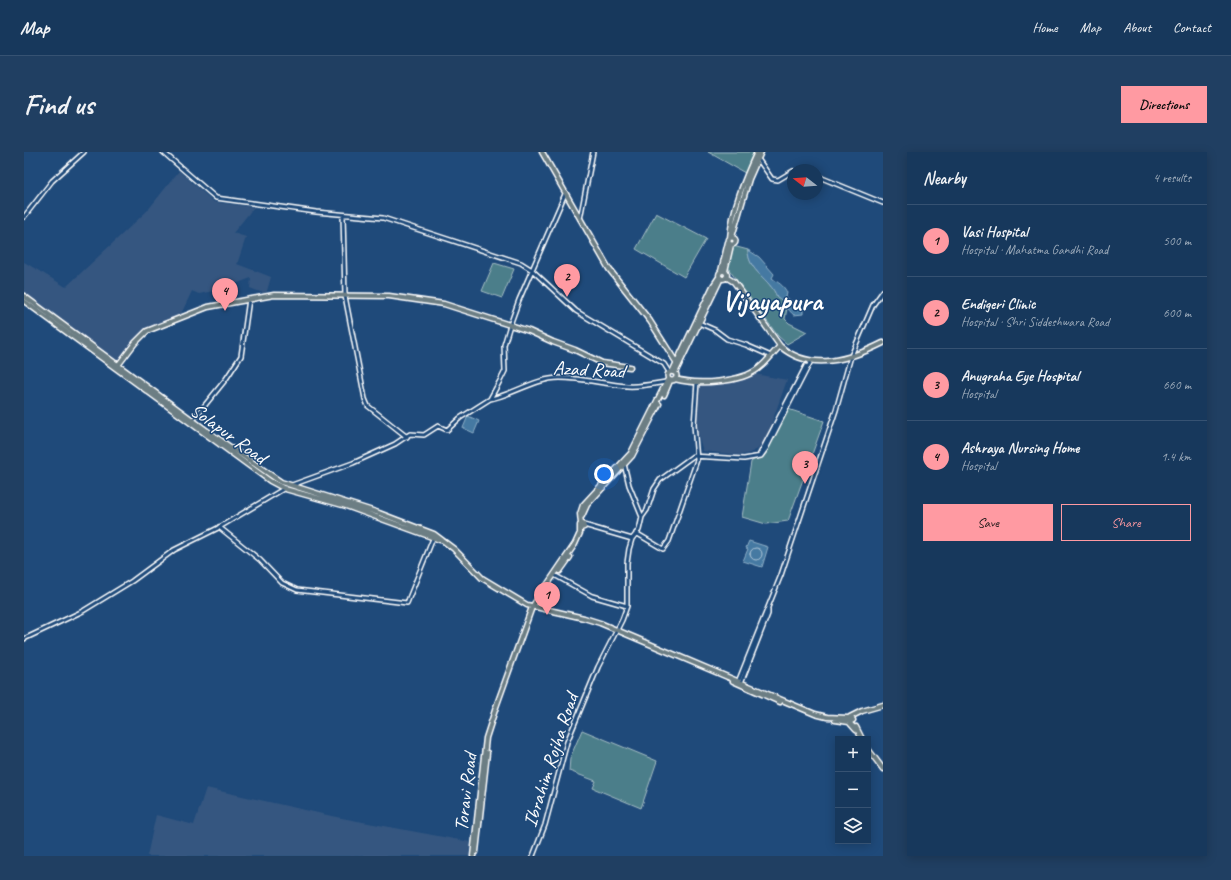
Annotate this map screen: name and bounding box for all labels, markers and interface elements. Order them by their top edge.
text: Map [20,16,50,40]
text: Home [1032,19,1058,36]
text: Map [1080,19,1101,36]
text: About [1123,19,1151,36]
text: Contact [1173,19,1211,36]
button: Directions [1121,86,1207,123]
text: Find us [24,87,94,122]
north arrow [787,164,823,200]
text: Nearby [923,168,966,189]
text: 4 results [1153,170,1191,186]
text: Vasi Hospital [961,223,1028,242]
text: 1 [933,233,939,249]
text: 500 m [1163,233,1191,249]
text: Hospital · Mahatma Gandhi Road [961,242,1108,258]
pin: 2 [554,264,580,297]
pin: 4 [212,278,238,311]
district label: Vijayapura [722,283,825,319]
text: Endigeri Clinic [961,295,1035,314]
text: 2 [933,305,939,321]
text: 600 m [1163,305,1191,321]
text: Hospital · Shri Siddeshwara Road [961,314,1109,330]
street label: Azad Road [552,355,629,384]
text: Anugraha Eye Hospital [961,367,1079,386]
text: 3 [933,377,939,393]
text: 660 m [1163,377,1191,393]
text: Hospital [961,386,997,402]
street label: Solapur Road [186,397,274,471]
text: Ashraya Nursing Home [961,439,1079,458]
text: 4 [933,449,939,465]
text: 1.4 km [1161,449,1191,465]
pin: 3 [792,451,818,484]
text: Hospital [961,458,997,474]
your location [594,464,614,484]
button: Save [923,504,1053,541]
button: Share [1061,504,1191,541]
pin: 1 [534,582,560,615]
street label: Ibrahim Rojha Road [517,687,585,830]
map controls [835,736,871,844]
button: + [835,736,871,772]
street label: Toravi Road [448,749,483,832]
button: − [835,772,871,808]
button: layers [835,808,871,844]

